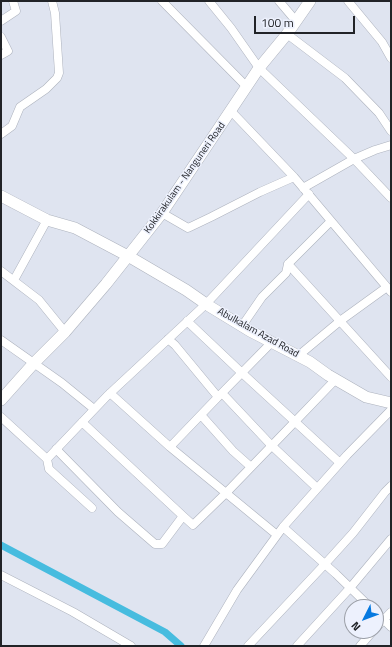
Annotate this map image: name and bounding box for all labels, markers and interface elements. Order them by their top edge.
scale bar [256,8,357,34]
text: 100 m [261,13,294,32]
street label: Kokkirakulam - Nanguneri Road [142,120,228,236]
street label: Abulkalam Azad Road [215,306,301,360]
north arrow [344,599,384,639]
text: N [347,618,364,635]

